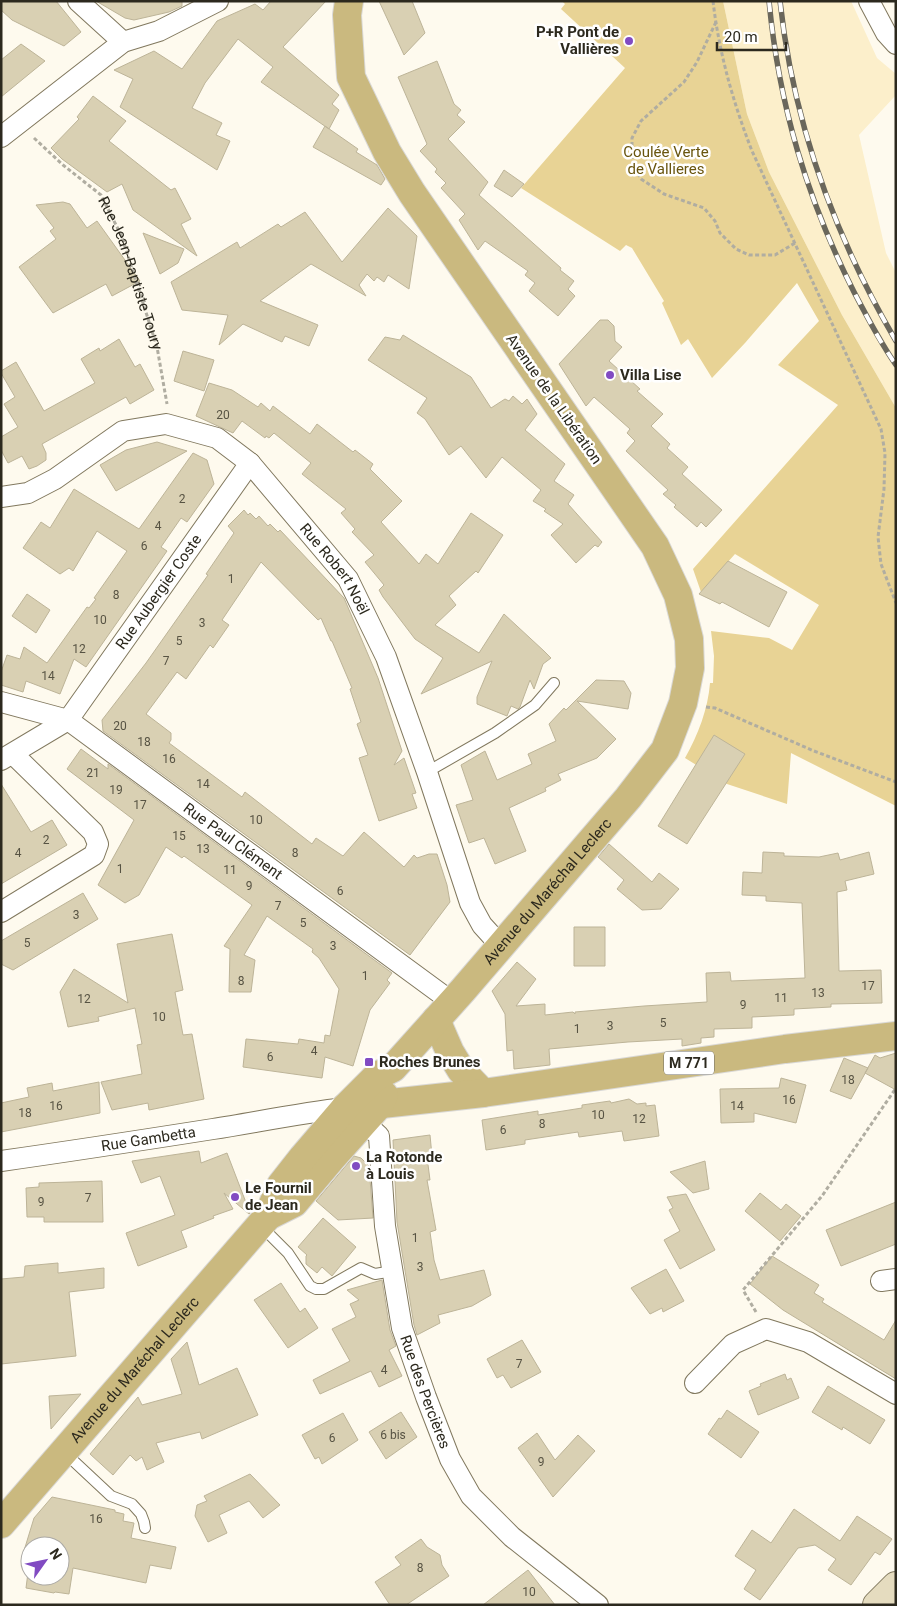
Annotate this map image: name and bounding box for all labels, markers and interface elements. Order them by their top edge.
scale bar [717,20,786,52]
place label: P+R Pont de Vallières [536,23,619,58]
text: 20 m [724,28,758,46]
marker: P+R Pont de Vallières [623,35,635,47]
park label: Coulée Verte de Vallieres [623,143,709,178]
street label: Rue Jean-Baptiste Toury [94,194,166,352]
street label: Avenue de la Libération [502,330,606,468]
place label: Villa Lise [620,366,681,384]
marker: Villa Lise [604,369,616,381]
house number: 20 [216,408,230,422]
house number: 2 [179,492,186,506]
house number: 4 [155,519,162,533]
street label: Rue Robert Noël [296,520,373,618]
street label: Rue Aubergier Coste [112,531,206,653]
house number: 6 [141,539,148,553]
house number: 1 [228,572,234,586]
house number: 8 [113,588,120,602]
house number: 10 [93,613,107,627]
house number: 3 [199,616,205,630]
house number: 5 [176,634,183,648]
house number: 12 [72,642,86,656]
house number: 7 [163,654,170,668]
house number: 14 [41,669,55,683]
house number: 20 [113,719,127,733]
house number: 18 [137,735,151,749]
house number: 16 [162,752,176,766]
house number: 21 [86,766,100,780]
house number: 14 [196,777,210,791]
house number: 19 [109,783,123,797]
house number: 17 [133,798,147,812]
street label: Rue Paul Clément [180,799,286,883]
house number: 10 [249,813,263,827]
street label: Avenue du Maréchal Leclerc [480,815,616,969]
house number: 15 [172,829,186,843]
house number: 2 [43,833,50,847]
house number: 13 [196,842,210,856]
house number: 4 [15,846,22,860]
house number: 8 [292,846,299,860]
house number: 1 [117,862,123,876]
house number: 11 [223,863,237,877]
house number: 9 [246,879,252,893]
house number: 6 [337,884,344,898]
house number: 7 [275,899,282,913]
house number: 3 [73,908,79,922]
house number: 5 [300,916,307,930]
house number: 5 [24,936,31,950]
house number: 3 [330,939,336,953]
house number: 1 [362,969,368,983]
house number: 8 [238,974,245,988]
house number: 17 [861,979,875,993]
house number: 13 [811,986,825,1000]
house number: 11 [774,991,788,1005]
house number: 12 [77,992,91,1006]
house number: 9 [740,998,746,1012]
house number: 10 [152,1010,166,1024]
house number: 5 [660,1016,667,1030]
house number: 3 [607,1019,613,1033]
house number: 1 [574,1022,580,1036]
house number: 4 [311,1044,318,1058]
house number: 6 [267,1050,274,1064]
road number: M 771 [664,1052,714,1074]
place label: Roches Brunes [379,1053,481,1071]
marker: Roches Brunes [363,1056,375,1068]
house number: 18 [841,1073,855,1087]
house number: 16 [782,1093,796,1107]
house number: 16 [49,1099,63,1113]
house number: 14 [730,1099,744,1113]
house number: 18 [18,1106,32,1120]
house number: 10 [591,1108,605,1122]
house number: 12 [632,1112,646,1126]
house number: 8 [539,1117,546,1131]
street label: Rue Gambetta [100,1123,197,1155]
house number: 6 [500,1123,507,1137]
place label: La Rotonde à Louis [366,1148,442,1183]
marker: La Rotonde à Louis [350,1160,362,1172]
place label: Le Fournil de Jean [245,1179,312,1214]
house number: 7 [85,1191,92,1205]
marker: Le Fournil de Jean [229,1191,241,1203]
house number: 9 [38,1195,44,1209]
house number: 1 [412,1231,418,1245]
house number: 3 [417,1260,423,1274]
street label: Avenue du Maréchal Leclerc [66,1293,203,1447]
street label: Rue des Percières [396,1333,454,1451]
house number: 7 [516,1357,523,1371]
house number: 4 [381,1363,388,1377]
house number: 6 bis [380,1428,406,1442]
house number: 6 [329,1431,336,1445]
house number: 9 [538,1455,544,1469]
house number: 16 [89,1512,103,1526]
north arrow [20,1536,70,1586]
text: N [46,1545,65,1562]
house number: 8 [417,1561,424,1575]
house number: 10 [522,1585,536,1599]

